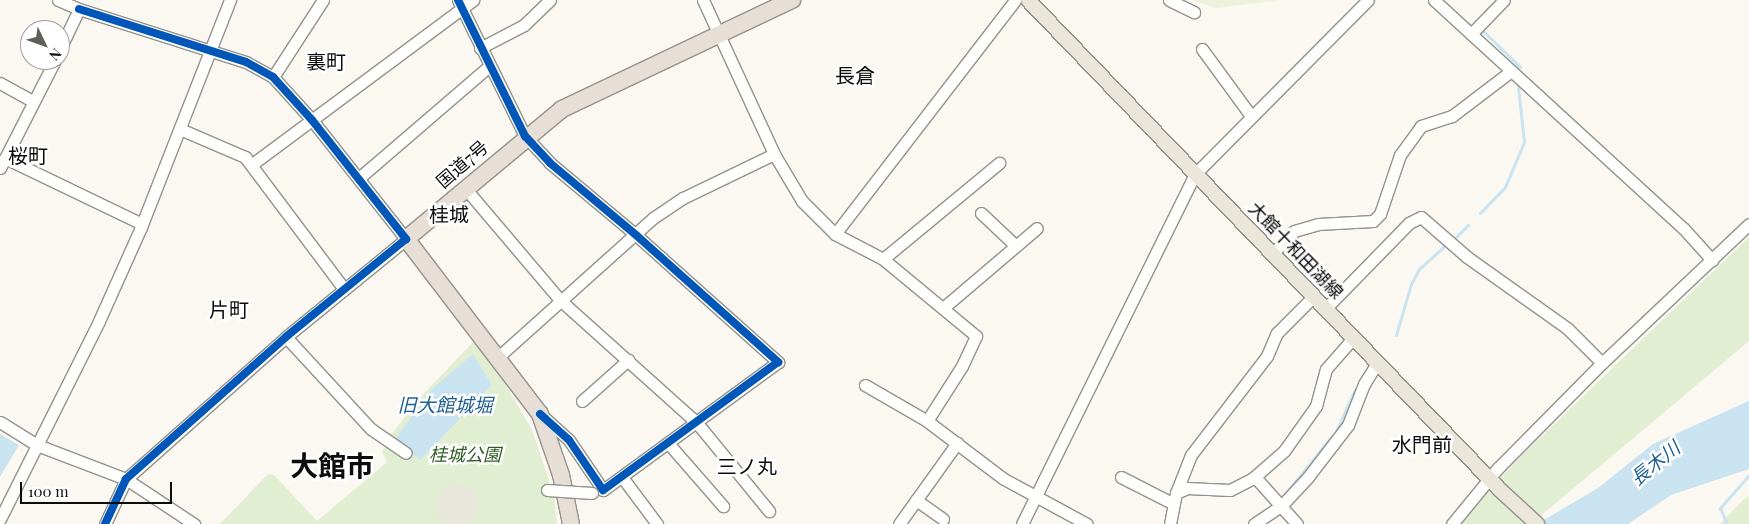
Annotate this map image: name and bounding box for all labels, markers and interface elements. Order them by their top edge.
north arrow [20,20,70,70]
text: N [45,45,66,65]
district label: 裏町 [306,48,346,72]
district label: 長倉 [835,62,875,86]
street label: 国道7号 [432,136,492,192]
district label: 桜町 [8,142,48,166]
street label: 大館十和田湖線 [1244,197,1348,303]
district label: 桂城 [429,201,469,225]
district label: 片町 [209,296,249,320]
water label: 旧大館城堀 [398,394,492,416]
district label: 水門前 [1392,431,1452,455]
water label: 長木川 [1626,436,1684,490]
park label: 桂城公園 [429,443,501,465]
district label: 大館市 [290,448,374,482]
district label: 三ノ丸 [717,453,777,477]
scale bar [22,472,175,504]
text: 100 m [28,481,69,501]

